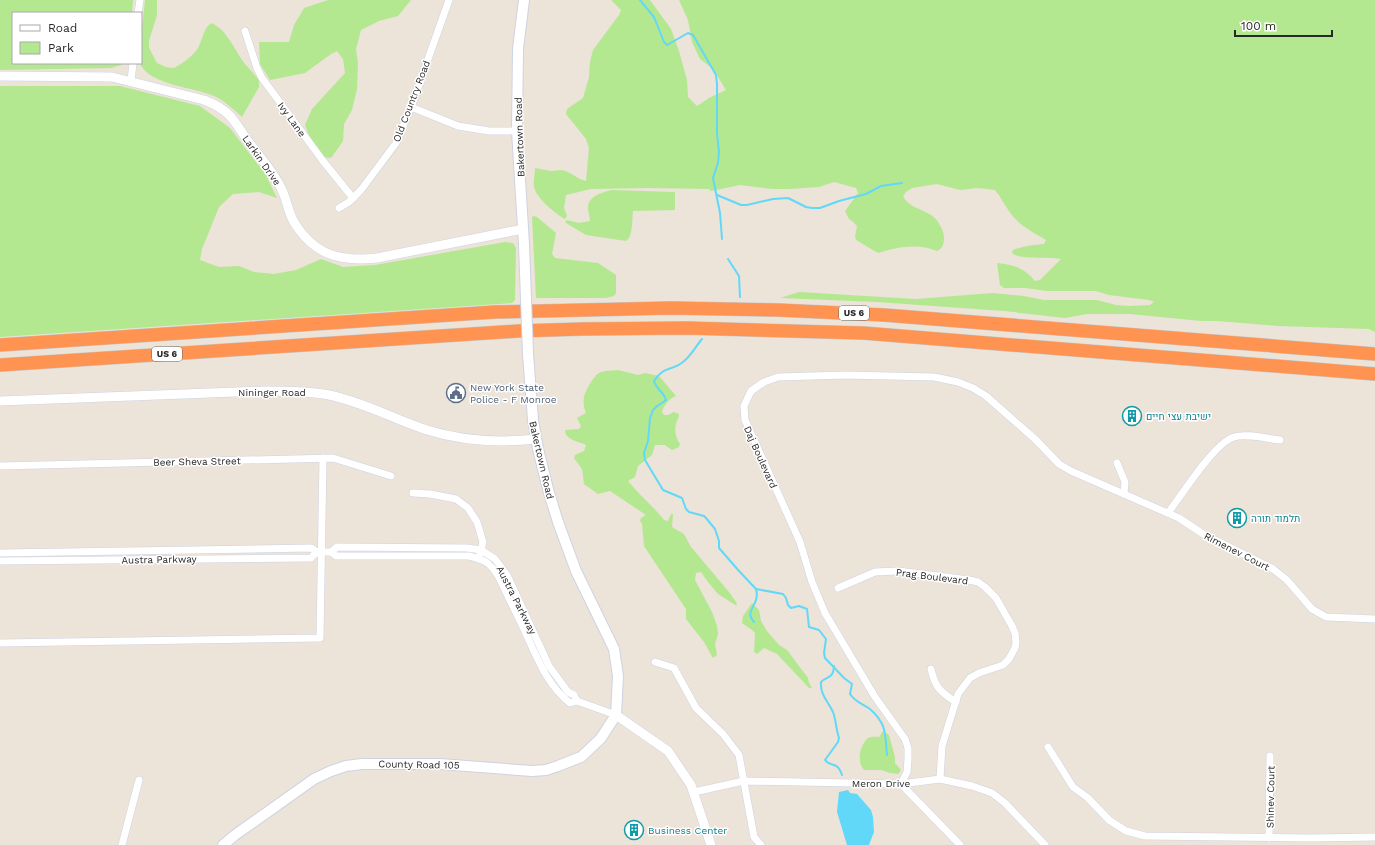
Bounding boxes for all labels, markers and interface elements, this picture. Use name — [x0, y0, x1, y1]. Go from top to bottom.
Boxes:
legend — [12, 12, 142, 64]
scale bar — [1235, 12, 1332, 38]
text: 100 m — [1241, 19, 1276, 33]
text: Road — [48, 21, 77, 35]
text: Park — [48, 41, 74, 55]
street label: Old Country Road — [391, 59, 432, 143]
street label: Bakertown Road — [513, 97, 526, 177]
street label: Ivy Lane — [275, 100, 308, 139]
street label: Larkin Drive — [240, 133, 283, 188]
road number: US 6 — [839, 306, 869, 320]
road number: US 6 — [152, 347, 182, 361]
public building icon: New York State Police - F Monroe — [445, 382, 467, 404]
place label: New York State Police - F Monroe — [470, 382, 557, 405]
street label: Nininger Road — [238, 387, 306, 398]
building icon: ישיבת עצי חיים — [1121, 405, 1143, 427]
place label: ישיבת עצי חיים — [1146, 411, 1211, 422]
street label: Bakertown Road — [527, 420, 556, 500]
street label: Daj Boulevard — [742, 424, 779, 490]
street label: Beer Sheva Street — [153, 455, 242, 468]
building icon: תלמוד תורה — [1226, 507, 1248, 529]
place label: תלמוד תורה — [1251, 513, 1300, 524]
street label: Rimenev Court — [1202, 530, 1272, 573]
street label: Austra Parkway — [121, 553, 198, 566]
street label: Austra Parkway — [495, 564, 539, 637]
street label: Prag Boulevard — [895, 567, 969, 586]
street label: County Road 105 — [378, 758, 460, 771]
street label: Shinev Court — [1264, 765, 1277, 828]
street label: Meron Drive — [852, 778, 911, 789]
building icon: Business Center — [623, 819, 645, 841]
place label: Business Center — [648, 825, 727, 836]

